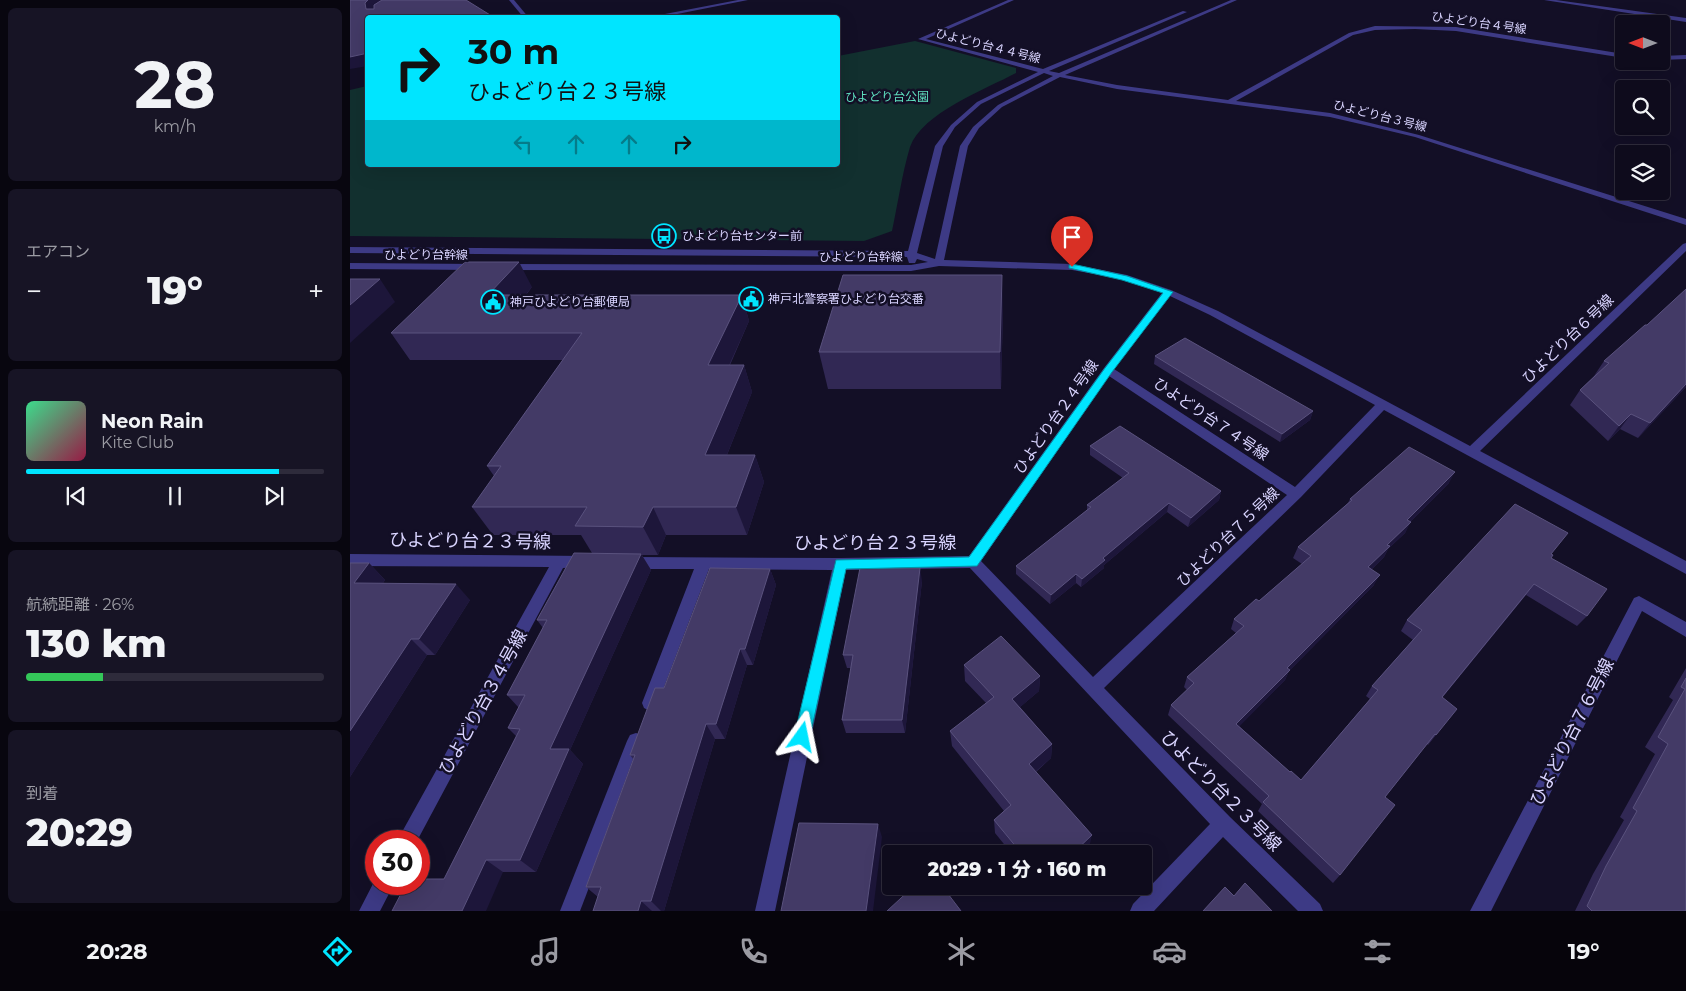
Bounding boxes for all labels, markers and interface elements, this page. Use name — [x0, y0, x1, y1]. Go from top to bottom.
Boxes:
street label: ひよどり台４号線 — [1430, 8, 1528, 37]
north arrow — [1615, 15, 1670, 70]
map controls — [1615, 15, 1670, 200]
street label: ひよどり台４４号線 — [934, 25, 1042, 66]
text: 30 m — [468, 30, 559, 73]
icon: right — [385, 35, 450, 100]
text: 28 — [134, 45, 216, 124]
text: ひよどり台２３号線 — [468, 78, 666, 105]
button: search — [1615, 80, 1670, 135]
park label: ひよどり台公園 — [845, 89, 929, 104]
street label: ひよどり台３号線 — [1332, 97, 1429, 134]
text: km/h — [154, 117, 196, 136]
icon: left — [509, 130, 537, 158]
icon: ahead — [562, 130, 590, 158]
icon: ahead — [615, 130, 643, 158]
icon: right — [668, 130, 696, 158]
button: layers — [1615, 145, 1670, 200]
pin — [1051, 216, 1093, 267]
bus stop icon: ひよどり台センター前 — [651, 223, 677, 249]
icon: arrive — [1058, 223, 1086, 251]
place label: ひよどり台センター前 — [682, 228, 802, 243]
text: エアコン — [26, 242, 90, 261]
street label: ひよどり台幹線 — [384, 247, 468, 262]
street label: ひよどり台幹線 — [819, 249, 903, 264]
text: 19° — [147, 267, 203, 314]
text: − — [26, 274, 42, 308]
text: + — [308, 274, 324, 308]
public building icon: 神戸北警察署ひよどり台交番 — [738, 286, 764, 312]
public building icon: 神戸ひよどり台郵便局 — [480, 289, 506, 315]
street label: ひよどり台６号線 — [1518, 290, 1617, 387]
place label: 神戸北警察署ひよどり台交番 — [768, 291, 924, 306]
place label: 神戸ひよどり台郵便局 — [510, 294, 630, 309]
street label: ひよどり台２４号線 — [1009, 356, 1102, 477]
street label: ひよどり台７４号線 — [1150, 373, 1273, 464]
text: Neon Rain — [101, 410, 204, 433]
text: Kite Club — [101, 433, 174, 452]
icon: previous — [62, 482, 90, 510]
icon: pause — [161, 482, 189, 510]
icon: next — [260, 482, 288, 510]
street label: ひよどり台７５号線 — [1172, 483, 1283, 590]
street label: ひよどり台２３号線 — [389, 529, 551, 553]
street label: ひよどり台２３号線 — [794, 532, 956, 554]
text: 航続距離 · 26% — [26, 595, 134, 614]
text: 130 km — [26, 620, 167, 667]
street label: ひよどり台３４号線 — [434, 626, 532, 778]
street label: ひよどり台７６号線 — [1525, 655, 1619, 809]
position arrow — [775, 710, 827, 762]
street label: ひよどり台２３号線 — [1156, 726, 1286, 856]
text: 到着 — [26, 784, 58, 803]
text: 20:29 — [26, 809, 133, 856]
speed limit sign: 30 — [365, 830, 430, 895]
text: 20:29 · 1 分 · 160 m — [928, 858, 1106, 881]
icon: directions — [320, 934, 355, 969]
icon: music — [528, 934, 563, 969]
icon: phone — [736, 934, 771, 969]
icon: climate — [944, 934, 979, 969]
icon: car — [1152, 934, 1187, 969]
icon: filters — [1360, 934, 1395, 969]
text: 20:28 — [86, 938, 148, 965]
text: 19° — [1568, 938, 1599, 965]

